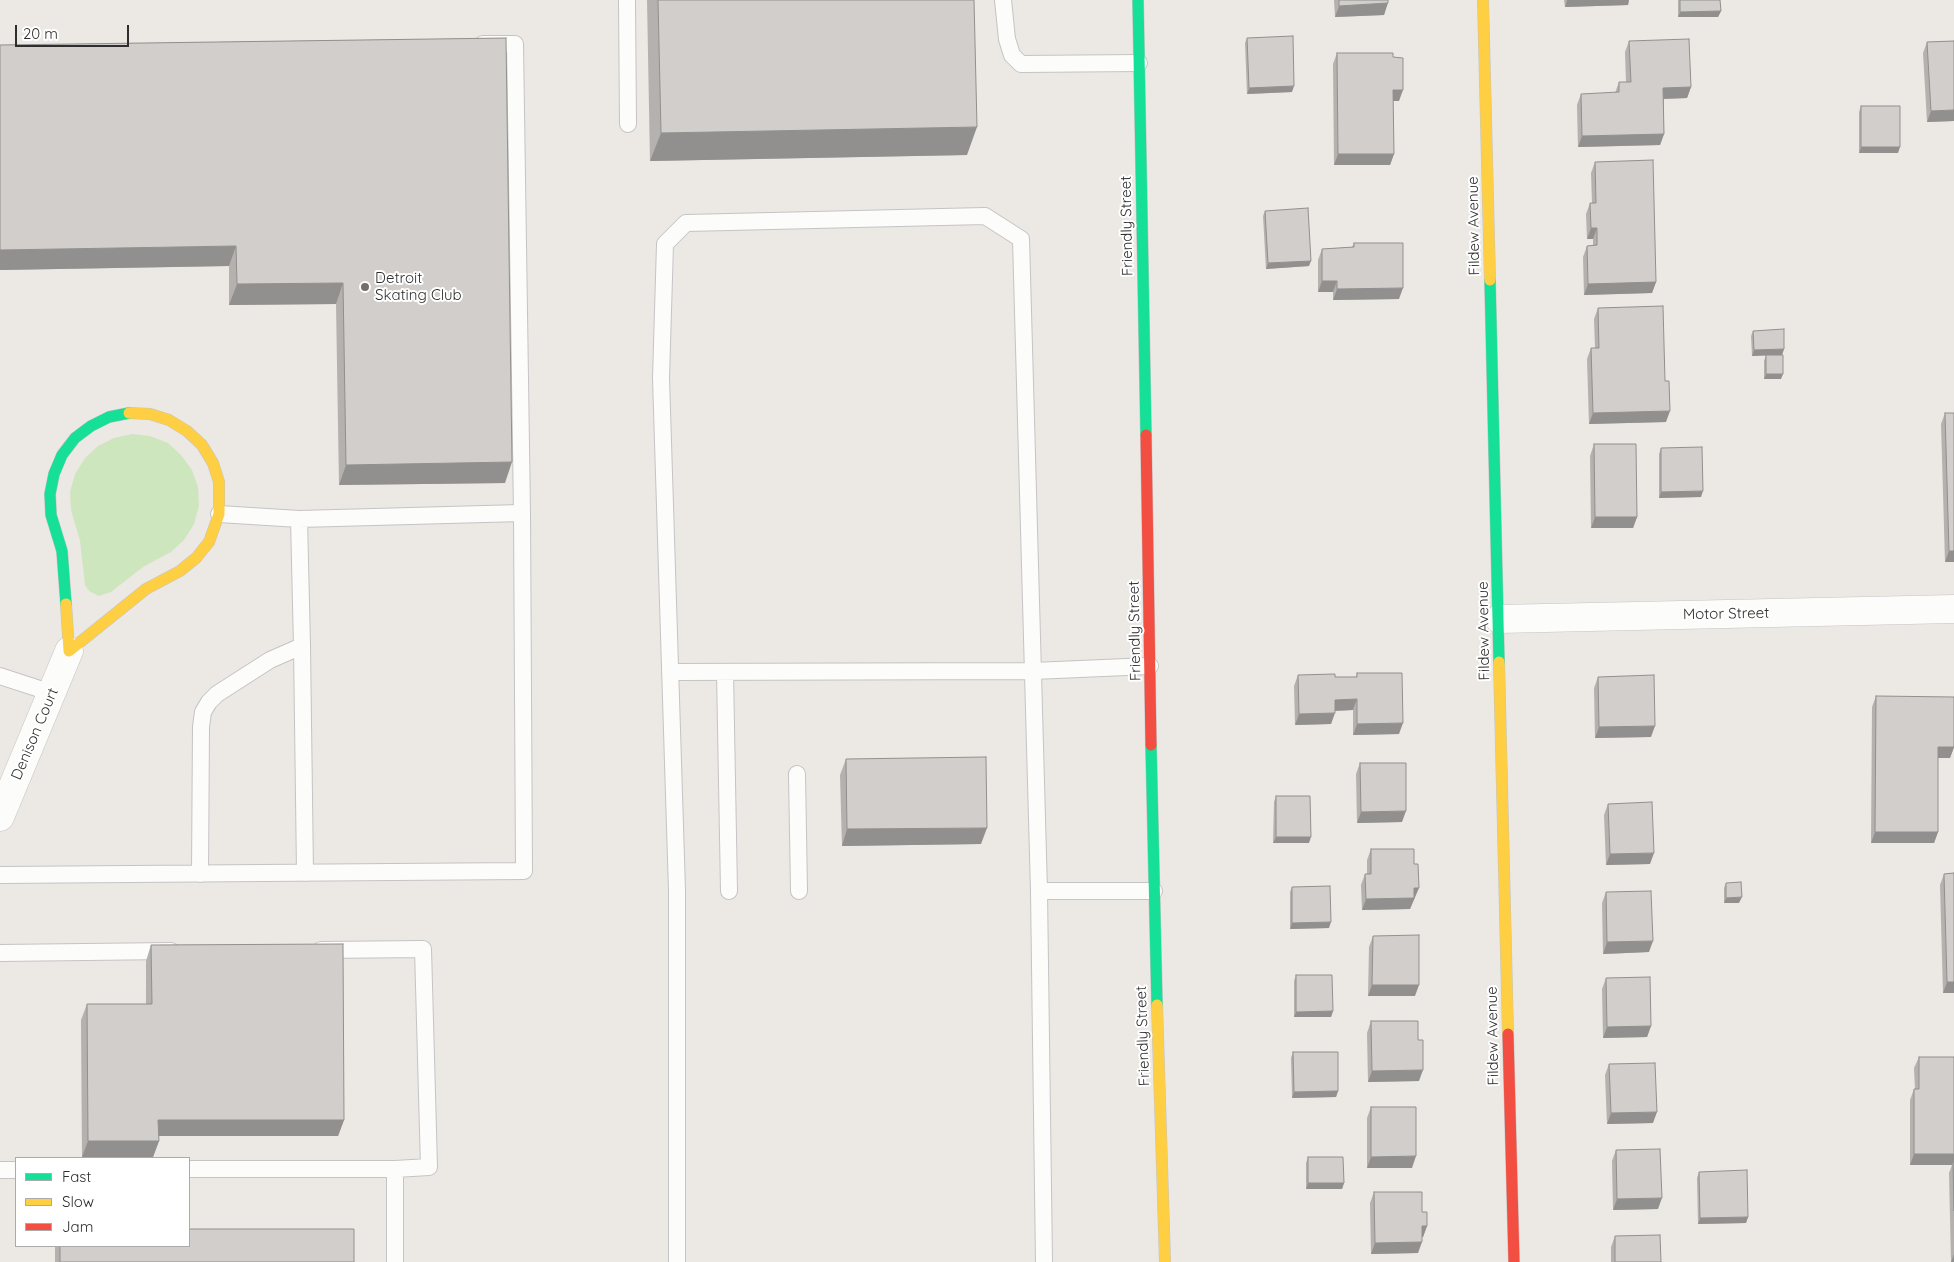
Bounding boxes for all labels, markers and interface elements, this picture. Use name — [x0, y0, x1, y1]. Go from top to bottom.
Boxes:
scale bar — [18, 15, 131, 47]
text: 20 m — [23, 24, 58, 43]
street label: Friendly Street — [1117, 176, 1137, 276]
street label: Fildew Avenue — [1464, 176, 1484, 276]
place label: Detroit Skating Club — [375, 269, 462, 304]
marker: Detroit Skating Club — [359, 281, 371, 293]
street label: Friendly Street — [1125, 581, 1145, 681]
street label: Fildew Avenue — [1474, 581, 1494, 681]
street label: Motor Street — [1683, 604, 1769, 624]
street label: Denison Court — [7, 685, 63, 783]
street label: Friendly Street — [1132, 986, 1154, 1086]
street label: Fildew Avenue — [1483, 986, 1503, 1086]
legend — [15, 1157, 190, 1247]
text: Fast — [62, 1167, 91, 1186]
text: Slow — [62, 1192, 94, 1211]
text: Jam — [62, 1217, 93, 1236]

